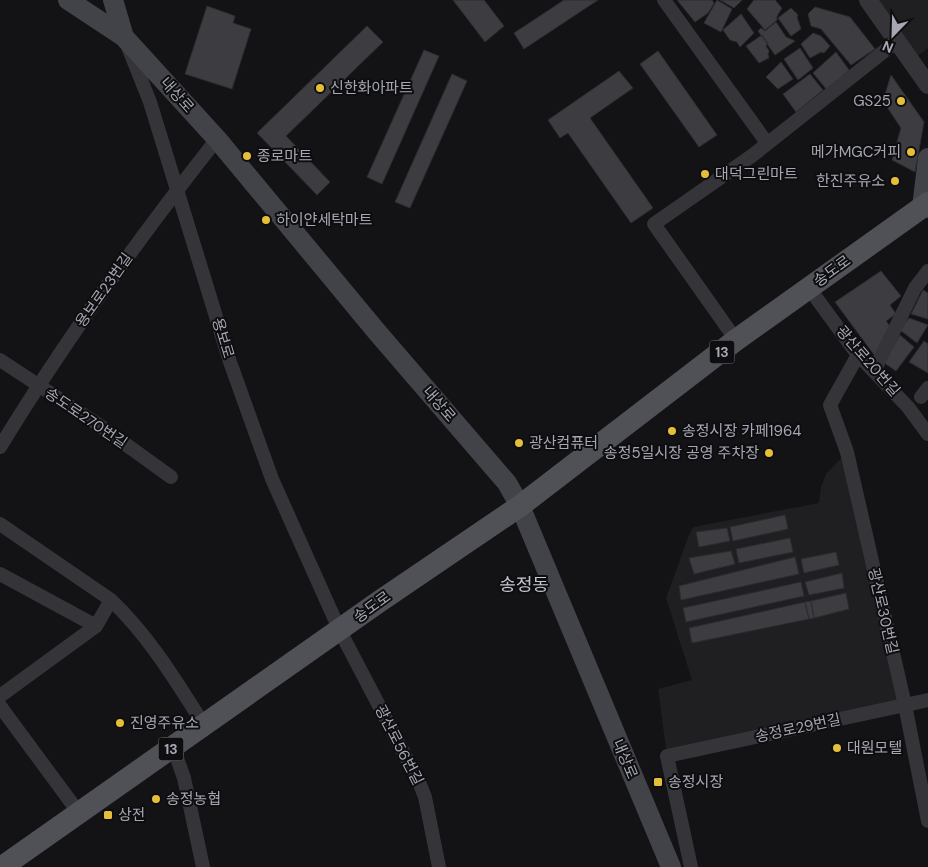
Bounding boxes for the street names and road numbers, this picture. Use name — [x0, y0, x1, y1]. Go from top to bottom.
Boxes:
street label: 내상로 — [156, 73, 198, 117]
street label: 용보로23번길 — [71, 249, 137, 331]
street label: 송도로 — [809, 251, 855, 291]
street label: 용보로 — [207, 315, 239, 361]
street label: 광산로20번길 — [832, 321, 904, 401]
road number: 13 — [710, 341, 734, 364]
street label: 내상로 — [418, 382, 460, 426]
street label: 송도로270번길 — [41, 383, 131, 453]
street label: 광산로30번길 — [863, 566, 903, 656]
street label: 송도로 — [349, 587, 395, 627]
street label: 광산로56번길 — [370, 701, 428, 789]
street label: 송정로29번길 — [753, 709, 843, 747]
street label: 내상로 — [608, 736, 642, 782]
road number: 13 — [158, 738, 184, 761]

